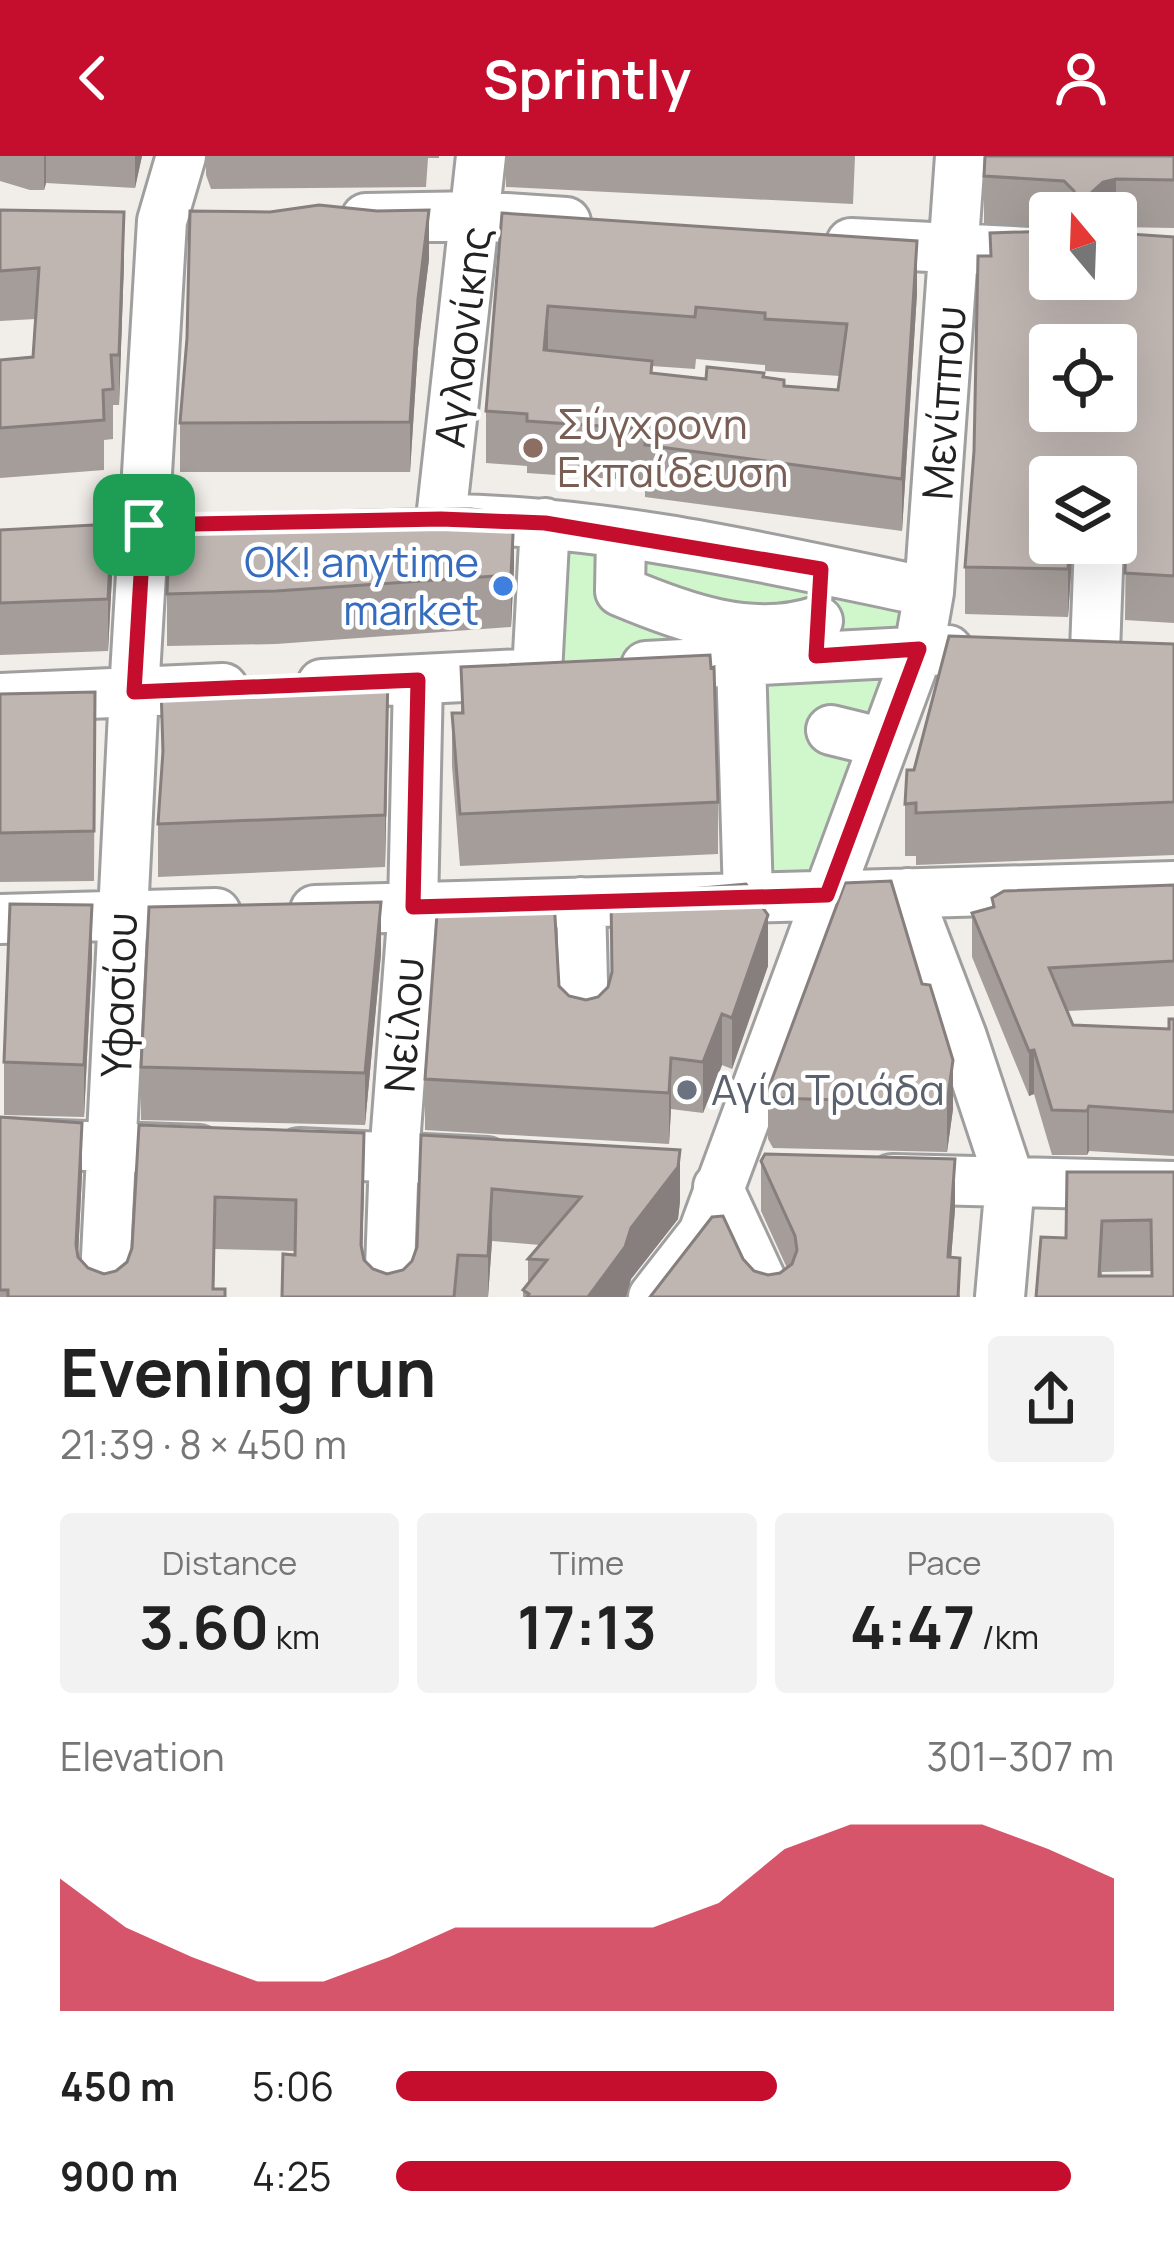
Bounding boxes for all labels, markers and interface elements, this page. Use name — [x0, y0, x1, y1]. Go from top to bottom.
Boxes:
text: Sprintly — [483, 41, 691, 115]
icon: back — [60, 45, 126, 111]
icon: person — [1048, 45, 1114, 111]
north arrow — [1029, 192, 1137, 300]
map controls — [1029, 192, 1137, 564]
street label: Αγλαονίκης — [420, 223, 504, 451]
street label: Μενίππου — [907, 304, 979, 502]
button: locate — [1029, 324, 1137, 432]
place label: Σύγχρονη Εκπαίδευση — [557, 394, 788, 500]
marker: Σύγχρονη Εκπαίδευση — [520, 435, 546, 461]
button: layers — [1029, 456, 1137, 564]
pin — [93, 474, 195, 576]
icon: arrive — [111, 492, 177, 558]
place label: OK! anytime market — [244, 532, 479, 638]
marker: OK! anytime market — [490, 573, 516, 599]
street label: Υφασίου — [86, 912, 150, 1078]
street label: Νείλου — [369, 956, 437, 1094]
place label: Αγία Τριάδα — [711, 1060, 945, 1118]
marker: Αγία Τριάδα — [674, 1077, 700, 1103]
text: Evening run — [60, 1327, 436, 1417]
button: share — [988, 1336, 1114, 1462]
text: 21:39 · 8 × 450 m — [60, 1417, 347, 1471]
text: Distance — [162, 1540, 297, 1585]
text: Time — [550, 1540, 624, 1585]
text: Pace — [907, 1540, 982, 1585]
text: 3.60 — [139, 1585, 269, 1667]
text: 17:13 — [517, 1585, 657, 1667]
text: 4:47 — [850, 1585, 975, 1667]
text: km — [269, 1614, 320, 1659]
text: /km — [975, 1614, 1039, 1659]
text: Elevation — [60, 1729, 225, 1783]
text: 301–307 m — [927, 1729, 1114, 1783]
text: 450 m — [60, 2059, 175, 2113]
text: 5:06 — [252, 2059, 334, 2113]
text: 900 m — [60, 2149, 178, 2203]
text: 4:25 — [252, 2149, 331, 2203]

